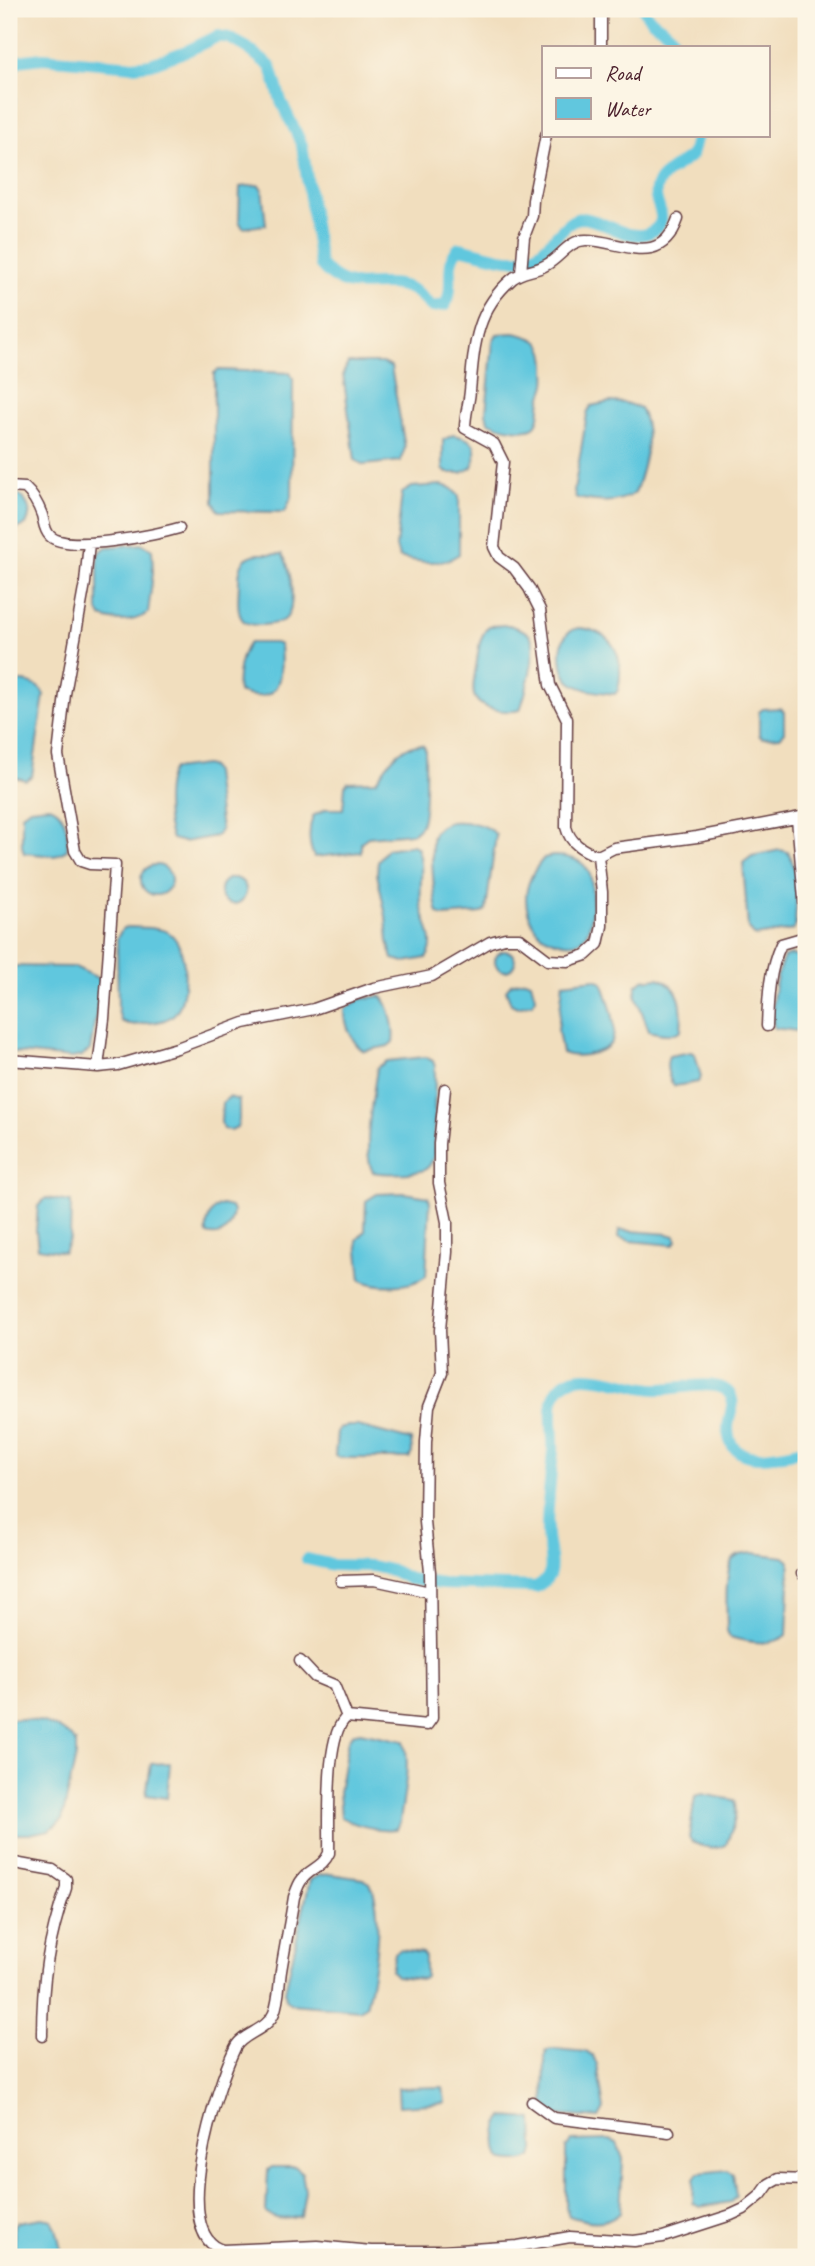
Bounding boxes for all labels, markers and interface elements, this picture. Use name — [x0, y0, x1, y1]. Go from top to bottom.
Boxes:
legend — [542, 46, 770, 136]
text: Road — [605, 60, 644, 86]
text: Water — [605, 96, 652, 122]

